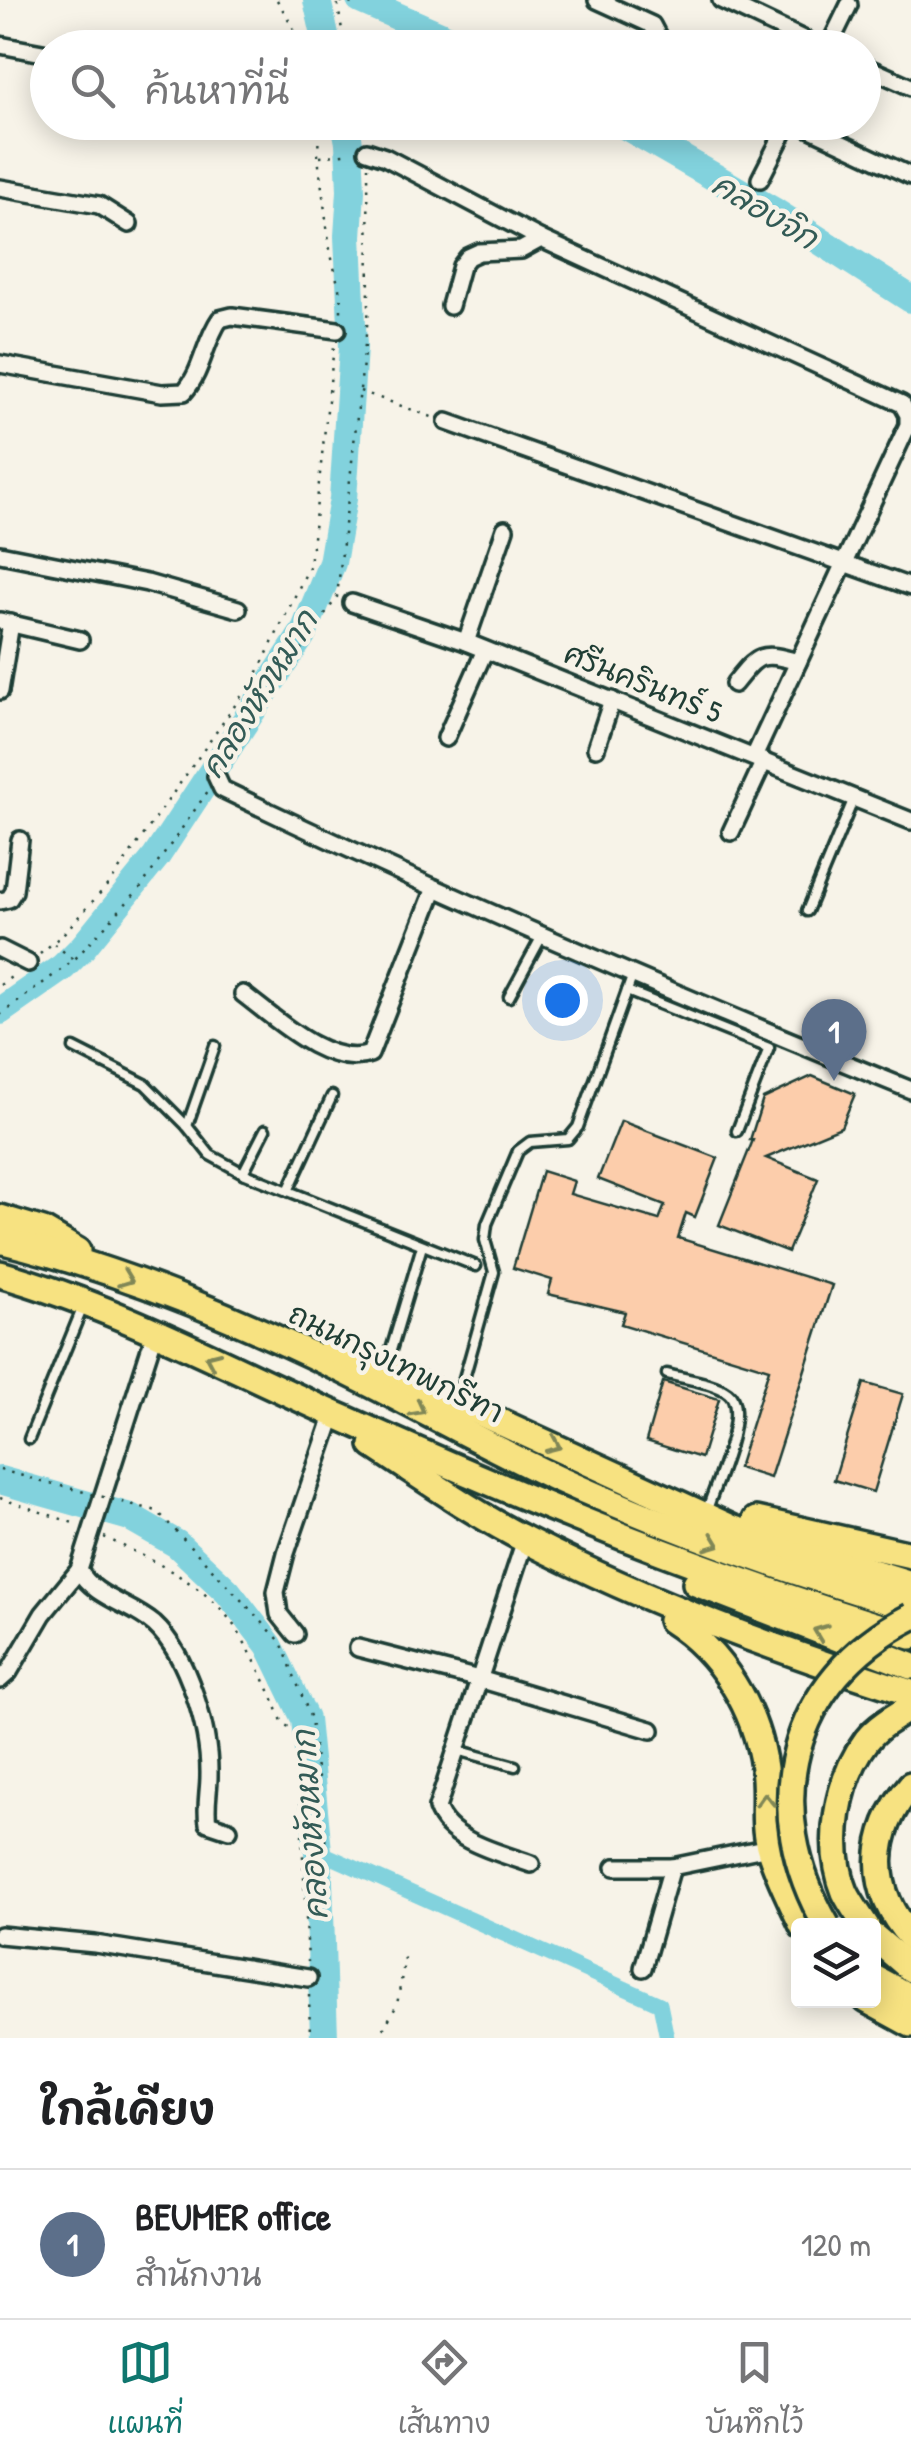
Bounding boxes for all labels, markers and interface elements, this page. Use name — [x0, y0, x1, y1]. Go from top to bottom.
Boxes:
search box — [30, 30, 881, 140]
icon: search — [65, 58, 120, 113]
text: ค้นหาที่นี่ — [145, 64, 289, 116]
water label: คลองจิก — [705, 162, 827, 260]
water label: คลองหัวหมาก — [190, 601, 328, 786]
street label: ศรีนครินทร์ 5 — [559, 632, 728, 732]
your location — [537, 975, 588, 1026]
pin: 1 — [802, 998, 866, 1081]
one-way arrow — [117, 1267, 134, 1288]
street label: ถนนกรุงเทพกรีฑา — [281, 1293, 511, 1434]
one-way arrow — [204, 1351, 222, 1371]
one-way arrow — [407, 1397, 425, 1416]
one-way arrow — [544, 1433, 562, 1453]
one-way arrow — [704, 1532, 721, 1552]
one-way arrow — [812, 1623, 829, 1644]
water label: คลองหัวหมาก — [281, 1727, 338, 1921]
one-way arrow — [755, 1792, 776, 1808]
map controls — [791, 1918, 881, 2008]
button: layers — [791, 1918, 881, 2008]
text: ใกล้เคียง — [40, 2080, 215, 2137]
text: BEUMER office — [135, 2190, 331, 2242]
text: 1 — [67, 2223, 78, 2266]
text: 120 m — [801, 2223, 871, 2266]
text: สำนักงาน — [135, 2253, 261, 2296]
tab: แผนที่ — [107, 2335, 183, 2444]
tab: เส้นทาง — [398, 2335, 490, 2444]
tab: บันทึกไว้ — [705, 2335, 804, 2444]

